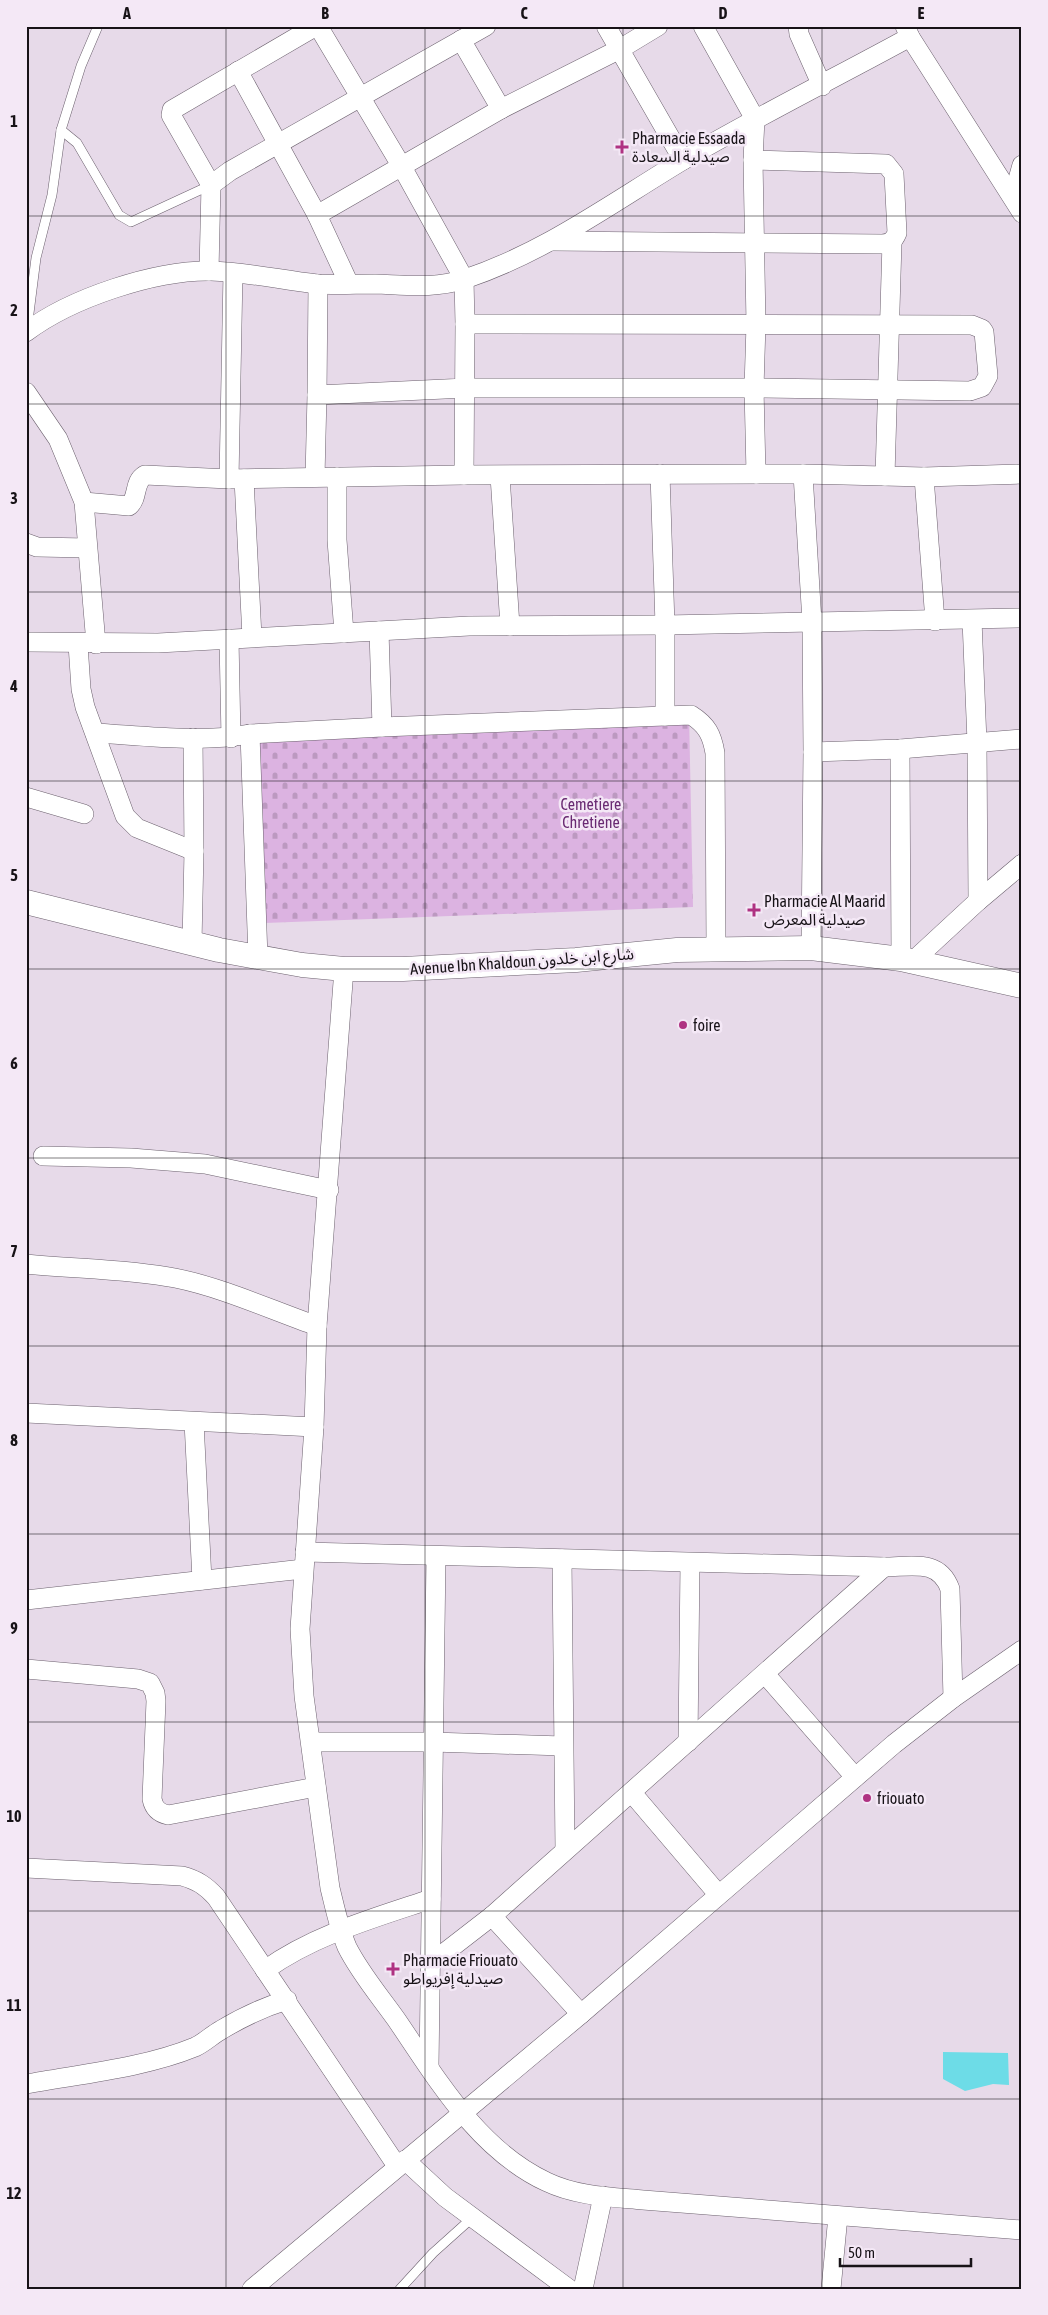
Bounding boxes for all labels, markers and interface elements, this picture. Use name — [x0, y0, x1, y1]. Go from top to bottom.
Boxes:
text: A — [122, 4, 131, 22]
text: B — [321, 4, 329, 22]
text: C — [520, 4, 528, 22]
text: D — [719, 4, 728, 22]
text: E — [918, 4, 925, 22]
text: 1 — [10, 112, 18, 130]
place label: Pharmacie Essaada صيدلية السعادة — [632, 129, 746, 165]
marker: Pharmacie Essaada صيدلية السعادة — [616, 141, 628, 153]
text: 2 — [10, 301, 18, 319]
text: 3 — [10, 489, 18, 507]
text: 4 — [9, 677, 18, 695]
park label: Cemetiere Chretiene — [561, 795, 621, 831]
text: 5 — [10, 866, 18, 884]
place label: Pharmacie Al Maarid صيدلية المعرض — [764, 892, 886, 929]
marker: Pharmacie Al Maarid صيدلية المعرض — [748, 904, 760, 916]
street label: Avenue Ibn Khaldoun شارع ابن خلدون — [410, 944, 635, 982]
place label: foire — [693, 1016, 721, 1034]
marker: foire — [677, 1019, 689, 1031]
text: 6 — [10, 1054, 18, 1072]
text: 7 — [10, 1242, 18, 1260]
text: 8 — [10, 1431, 18, 1449]
text: 9 — [10, 1619, 18, 1637]
place label: friouato — [877, 1789, 924, 1807]
marker: friouato — [861, 1792, 873, 1804]
text: 10 — [6, 1807, 22, 1825]
place label: Pharmacie Friouato صيدلية إفريواطو — [403, 1951, 518, 1989]
marker: Pharmacie Friouato صيدلية إفريواطو — [387, 1963, 399, 1975]
text: 11 — [6, 1996, 22, 2014]
text: 12 — [6, 2184, 22, 2202]
scale bar — [840, 2235, 972, 2267]
text: 50 m — [848, 2244, 875, 2261]

